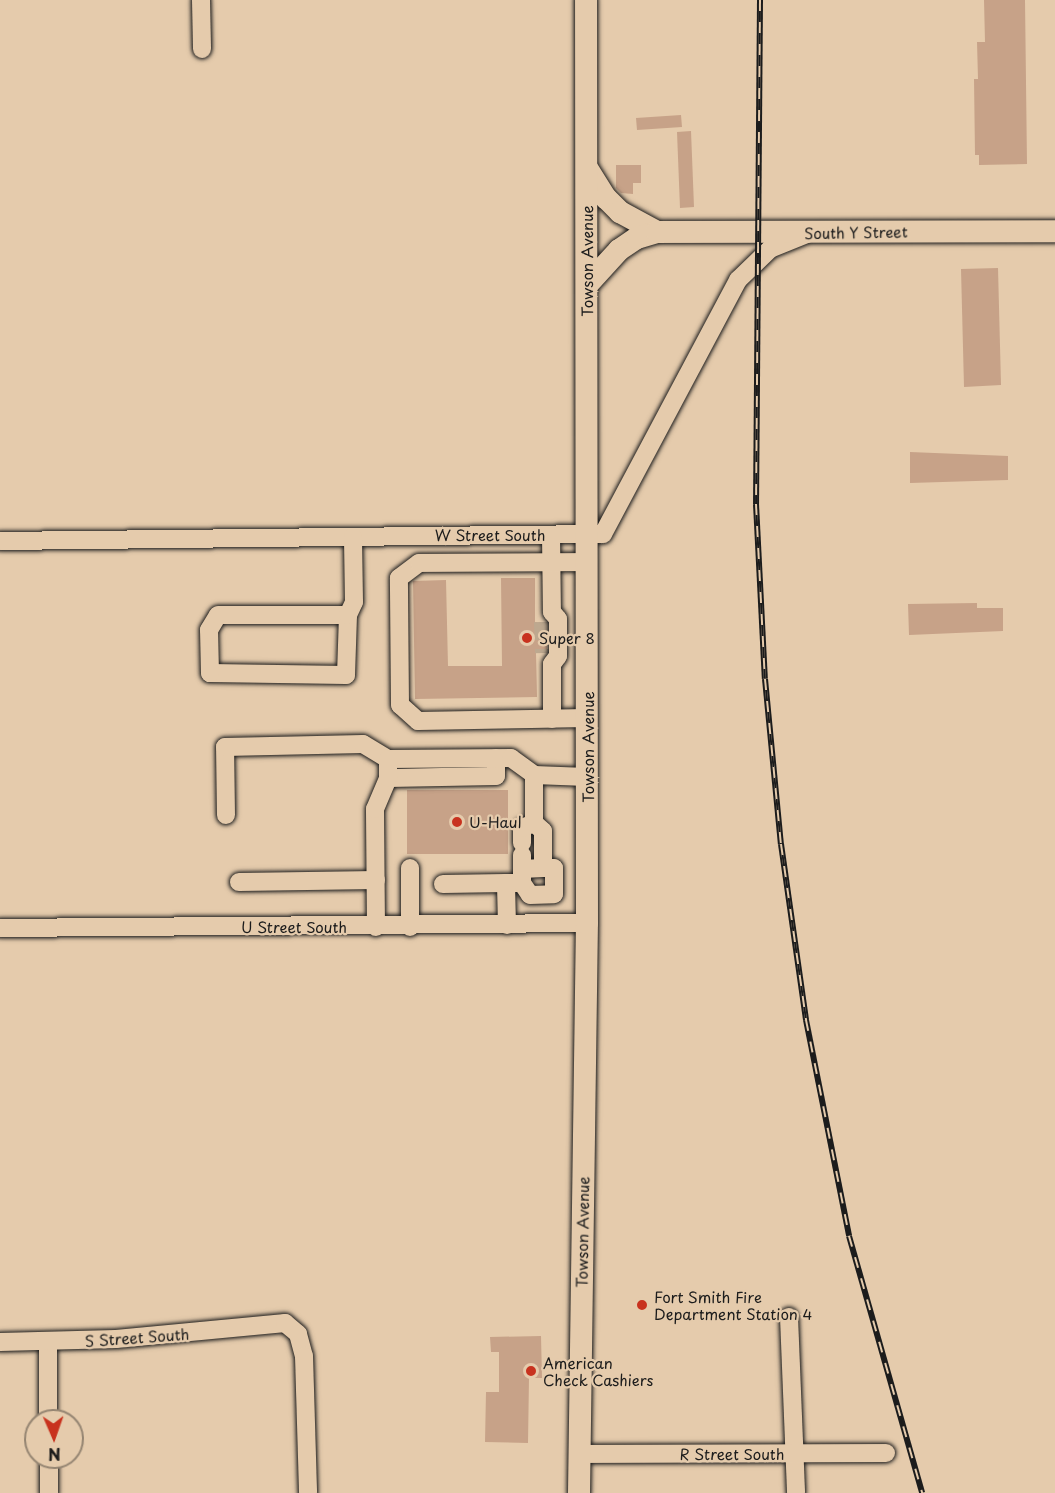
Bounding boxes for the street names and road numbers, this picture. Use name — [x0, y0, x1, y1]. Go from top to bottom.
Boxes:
street label: Towson Avenue — [578, 206, 596, 316]
street label: South Y Street — [803, 222, 909, 242]
street label: W Street South — [434, 526, 546, 544]
street label: Towson Avenue — [579, 692, 597, 802]
street label: U Street South — [240, 918, 348, 936]
street label: Towson Avenue — [572, 1177, 592, 1287]
street label: S Street South — [84, 1324, 190, 1350]
street label: R Street South — [679, 1445, 785, 1463]

